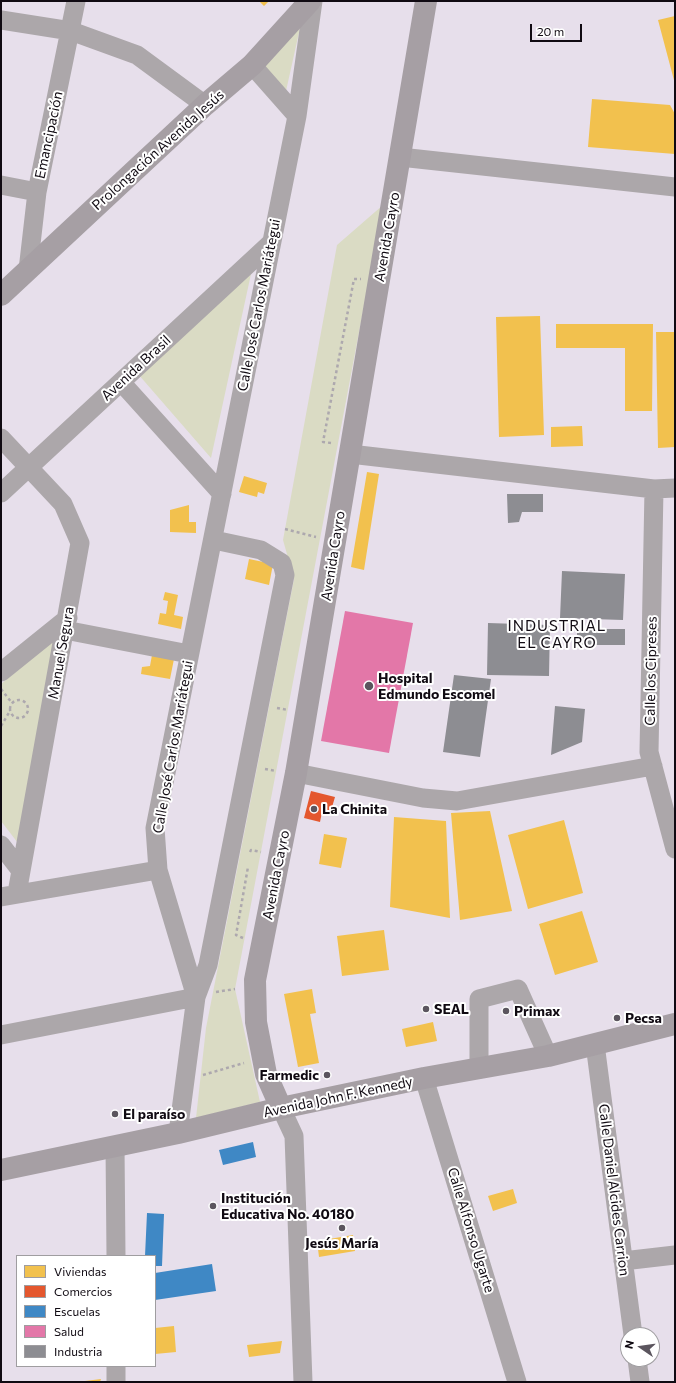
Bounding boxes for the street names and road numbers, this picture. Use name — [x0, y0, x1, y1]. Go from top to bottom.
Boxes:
street label: Prolongación Avenida Jesús — [88, 86, 228, 214]
street label: Emancipación — [32, 90, 66, 180]
street label: Avenida Cayro — [371, 191, 403, 283]
street label: Calle José Carlos Mariátegui — [234, 217, 284, 393]
street label: Avenida Brasil — [98, 332, 174, 404]
street label: Avenida Cayro — [318, 510, 348, 602]
street label: Manuel Segura — [45, 605, 77, 701]
street label: Calle los Cipreses — [642, 616, 660, 726]
street label: Calle José Carlos Mariátegui — [150, 659, 196, 835]
street label: Avenida Cayro — [259, 829, 293, 921]
street label: Avenida John F. Kennedy — [262, 1073, 414, 1121]
street label: Calle Daniel Alcides Carrion — [595, 1103, 633, 1277]
street label: Calle Alfonso Ugarte — [444, 1165, 498, 1295]

